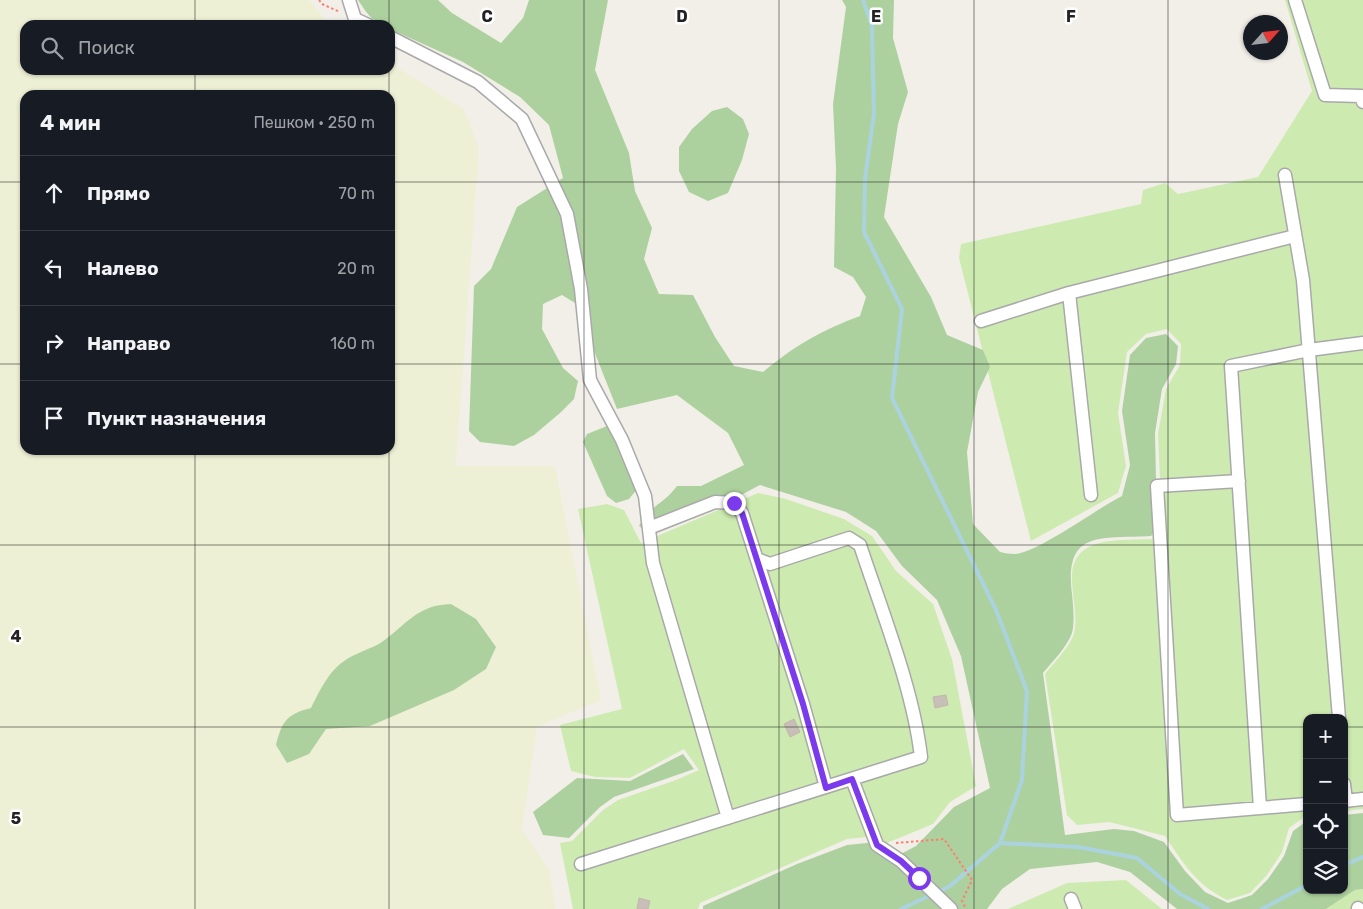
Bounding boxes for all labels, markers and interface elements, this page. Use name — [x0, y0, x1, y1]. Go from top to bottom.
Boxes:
text: C — [481, 7, 493, 26]
text: D — [676, 7, 688, 26]
text: E — [871, 7, 881, 26]
text: F — [1066, 7, 1076, 26]
north arrow — [1243, 15, 1288, 60]
search box — [20, 20, 395, 75]
icon: search — [38, 34, 66, 62]
text: Поиск — [78, 36, 135, 59]
text: 4 мин — [40, 110, 101, 135]
text: Пешком · 250 m — [253, 113, 375, 132]
icon: ahead — [40, 179, 68, 207]
text: Прямо — [87, 182, 150, 205]
text: 70 m — [338, 184, 375, 203]
icon: left — [40, 254, 68, 282]
text: Налево — [87, 257, 159, 280]
text: 20 m — [337, 259, 375, 278]
icon: right — [40, 329, 68, 357]
text: Направо — [87, 332, 171, 355]
text: 160 m — [330, 334, 375, 353]
icon: arrive — [40, 404, 68, 432]
text: Пункт назначения — [87, 407, 266, 430]
route end — [723, 492, 746, 515]
text: 4 — [11, 627, 22, 646]
map controls — [1303, 714, 1348, 894]
button: + — [1303, 714, 1348, 759]
button: − — [1303, 759, 1348, 804]
button: locate — [1303, 804, 1348, 849]
text: 5 — [11, 809, 21, 828]
button: layers — [1303, 849, 1348, 894]
route start — [908, 867, 931, 890]

